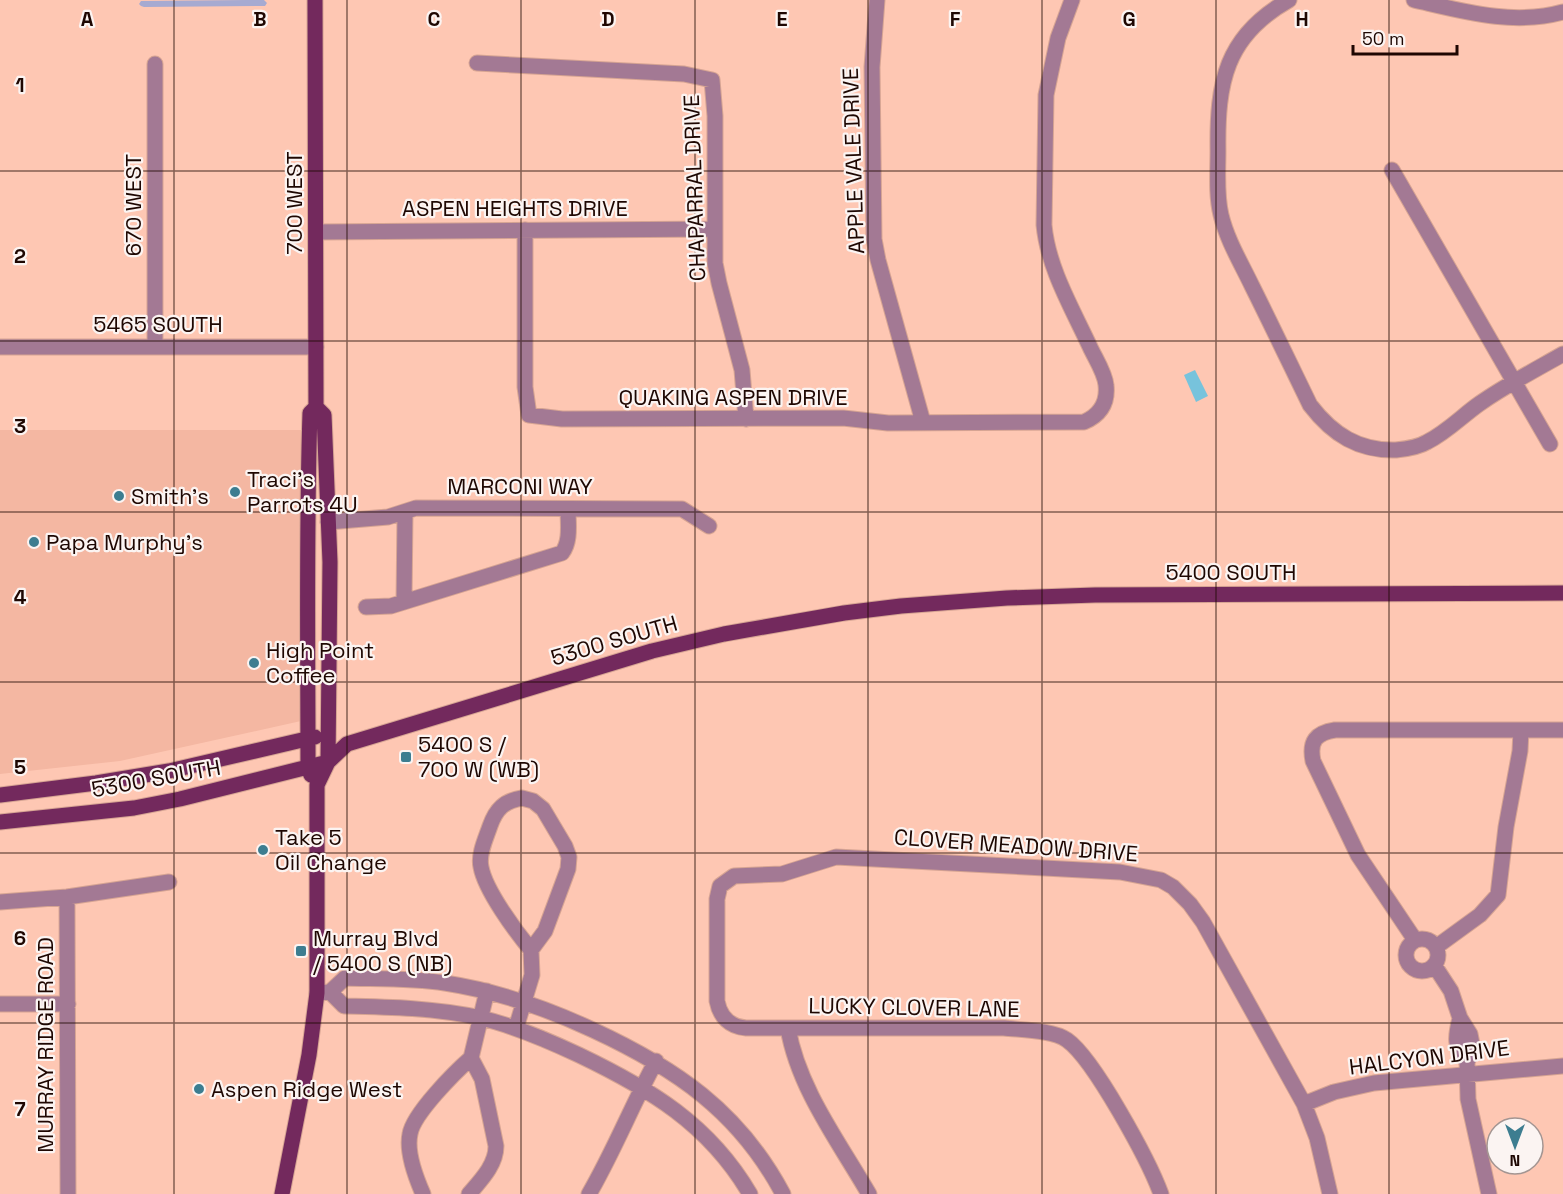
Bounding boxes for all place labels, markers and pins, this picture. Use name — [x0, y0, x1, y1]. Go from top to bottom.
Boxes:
place label: Traci's Parrots 4U — [247, 465, 358, 518]
place label: Smith's — [131, 482, 209, 510]
marker: Traci's Parrots 4U — [228, 485, 242, 499]
marker: Smith's — [112, 489, 126, 503]
place label: Papa Murphy's — [46, 528, 203, 556]
marker: Papa Murphy's — [27, 535, 41, 549]
place label: High Point Coffee — [266, 636, 374, 689]
marker: High Point Coffee — [247, 656, 261, 670]
place label: 5400 S / 700 W (WB) — [418, 730, 539, 783]
marker: 5400 S / 700 W (WB) — [399, 750, 413, 764]
place label: Take 5 Oil Change — [275, 823, 387, 876]
marker: Take 5 Oil Change — [256, 843, 270, 857]
place label: Murray Blvd / 5400 S (NB) — [313, 924, 452, 977]
marker: Murray Blvd / 5400 S (NB) — [294, 944, 308, 958]
place label: Aspen Ridge West — [211, 1075, 402, 1103]
marker: Aspen Ridge West — [192, 1082, 206, 1096]

